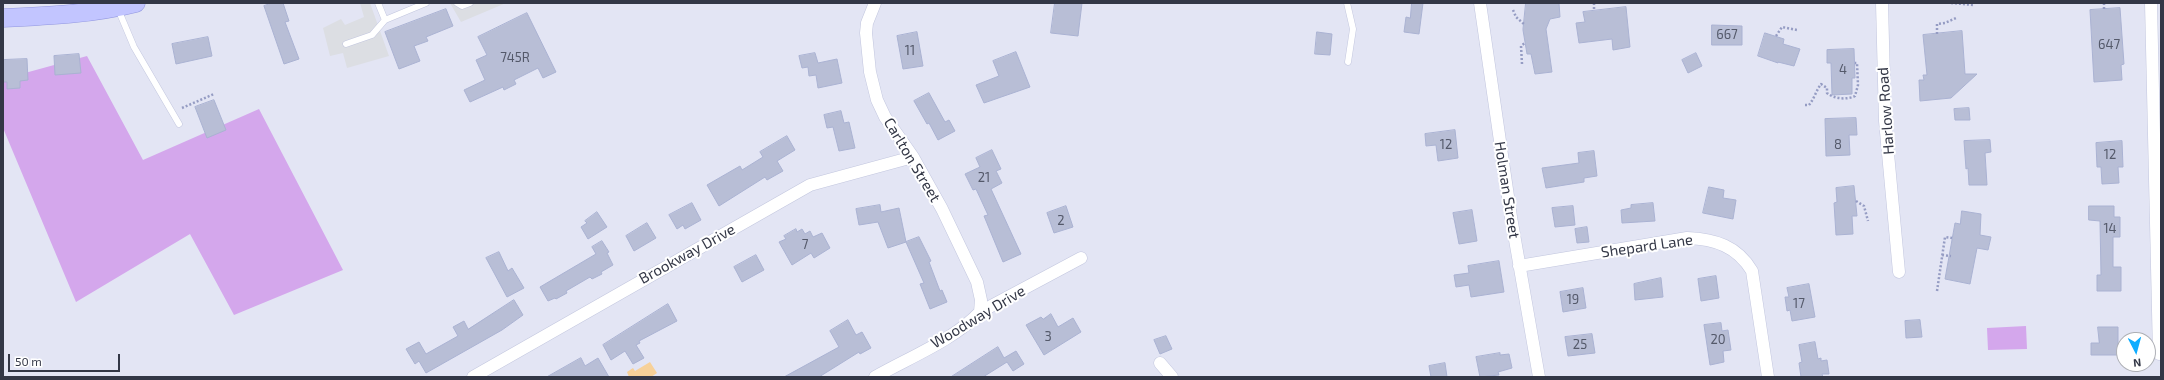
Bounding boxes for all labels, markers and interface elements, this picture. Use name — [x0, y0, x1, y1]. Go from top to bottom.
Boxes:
house number: 667 — [1716, 27, 1738, 43]
house number: 647 — [2098, 37, 2120, 53]
house number: 11 — [905, 43, 915, 59]
house number: 745R — [500, 50, 530, 66]
house number: 4 — [1839, 62, 1847, 78]
street label: Harlow Road — [1874, 67, 1898, 155]
street label: Carlton Street — [880, 115, 944, 205]
house number: 12 — [1440, 137, 1452, 153]
house number: 8 — [1834, 137, 1842, 153]
street label: Holman Street — [1490, 140, 1524, 240]
house number: 12 — [2104, 147, 2116, 163]
house number: 21 — [978, 170, 990, 186]
house number: 2 — [1057, 213, 1065, 229]
street label: Brookway Drive — [636, 220, 738, 288]
house number: 14 — [2103, 221, 2117, 237]
street label: Shepard Lane — [1600, 231, 1694, 261]
house number: 7 — [802, 237, 808, 253]
street label: Woodway Drive — [927, 282, 1029, 352]
house number: 19 — [1567, 292, 1579, 308]
house number: 17 — [1793, 296, 1805, 312]
house number: 3 — [1044, 329, 1052, 345]
house number: 20 — [1710, 332, 1726, 348]
north arrow — [2116, 332, 2156, 372]
house number: 25 — [1573, 337, 1587, 353]
scale bar — [10, 346, 122, 372]
text: 50 m — [15, 354, 42, 368]
text: N — [2133, 357, 2142, 370]

